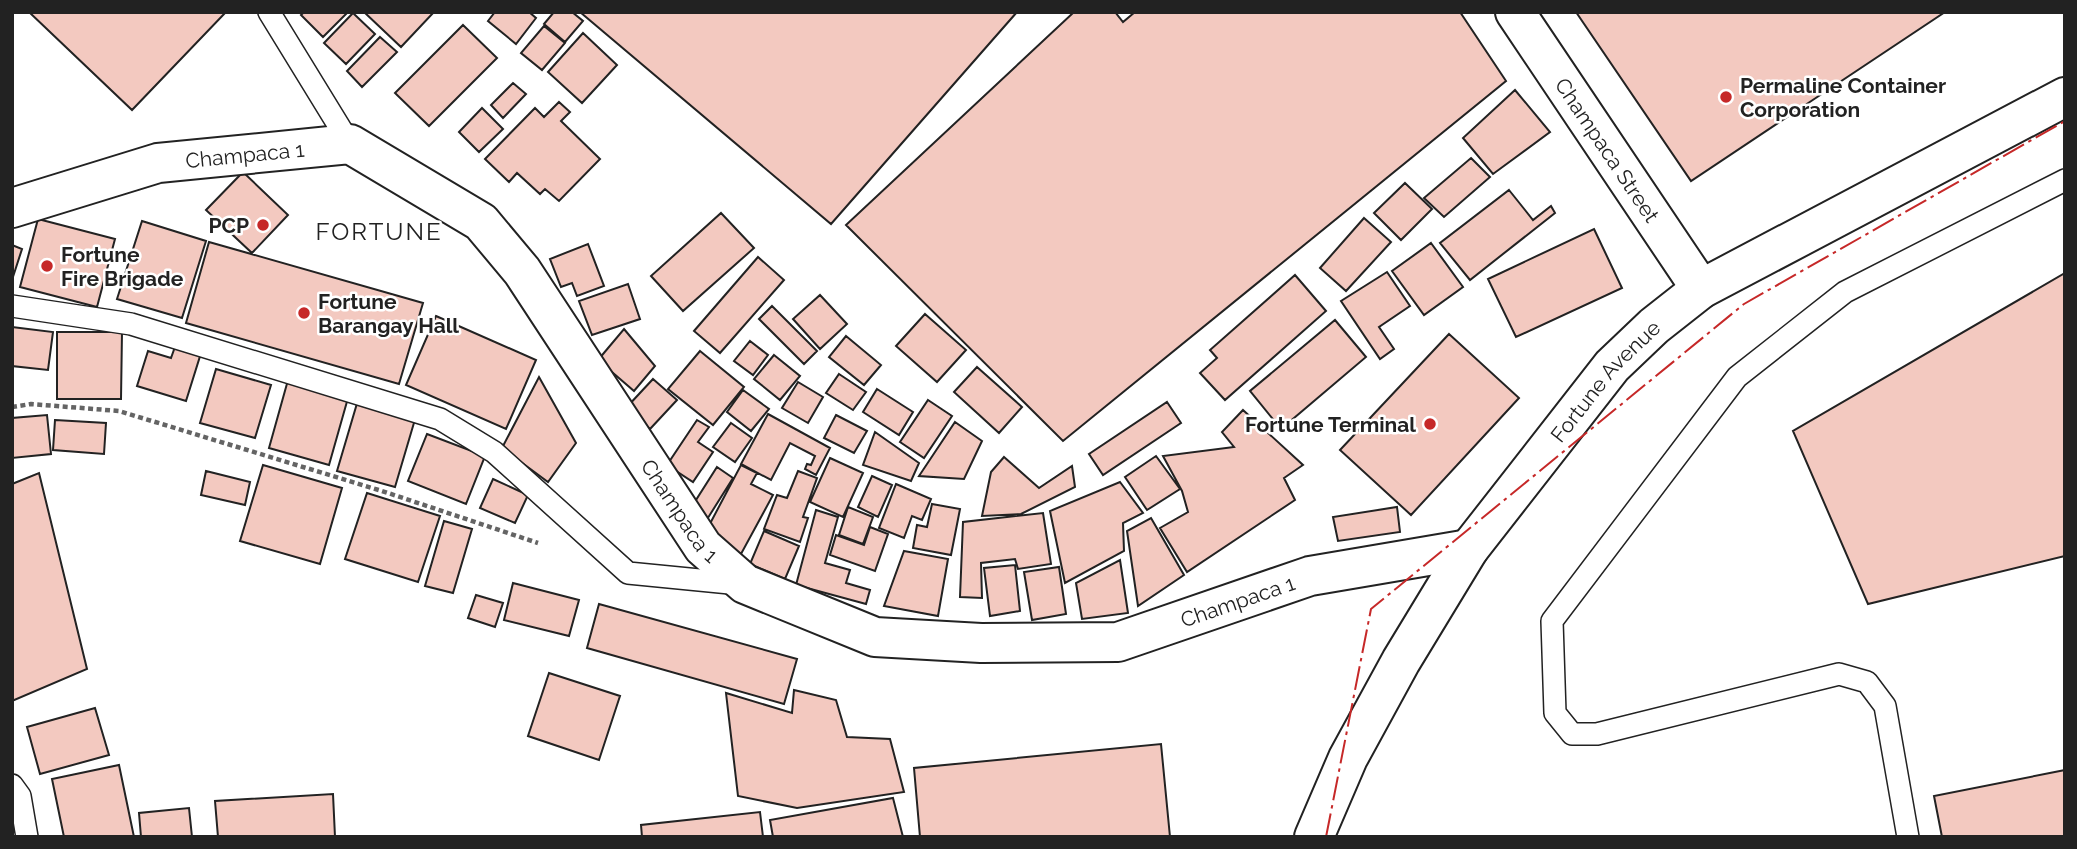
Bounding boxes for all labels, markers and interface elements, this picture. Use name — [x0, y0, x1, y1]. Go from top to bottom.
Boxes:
street label: Champaca Street — [1550, 73, 1665, 227]
place label: Permaline Container Corporation — [1740, 73, 1946, 122]
marker: Permaline Container Corporation — [1718, 89, 1734, 105]
street label: Champaca 1 — [184, 136, 305, 173]
place label: PCP — [208, 213, 249, 238]
marker: PCP — [255, 217, 271, 233]
district label: FORTUNE — [315, 217, 443, 246]
place label: Fortune Fire Brigade — [61, 242, 184, 291]
marker: Fortune Fire Brigade — [39, 258, 55, 274]
place label: Fortune Barangay Hall — [318, 289, 459, 338]
marker: Fortune Barangay Hall — [296, 305, 312, 321]
street label: Fortune Avenue — [1545, 315, 1665, 447]
place label: Fortune Terminal — [1245, 412, 1416, 437]
marker: Fortune Terminal — [1422, 416, 1438, 432]
street label: Champaca 1 — [636, 454, 724, 567]
street label: Champaca 1 — [1177, 570, 1298, 632]

